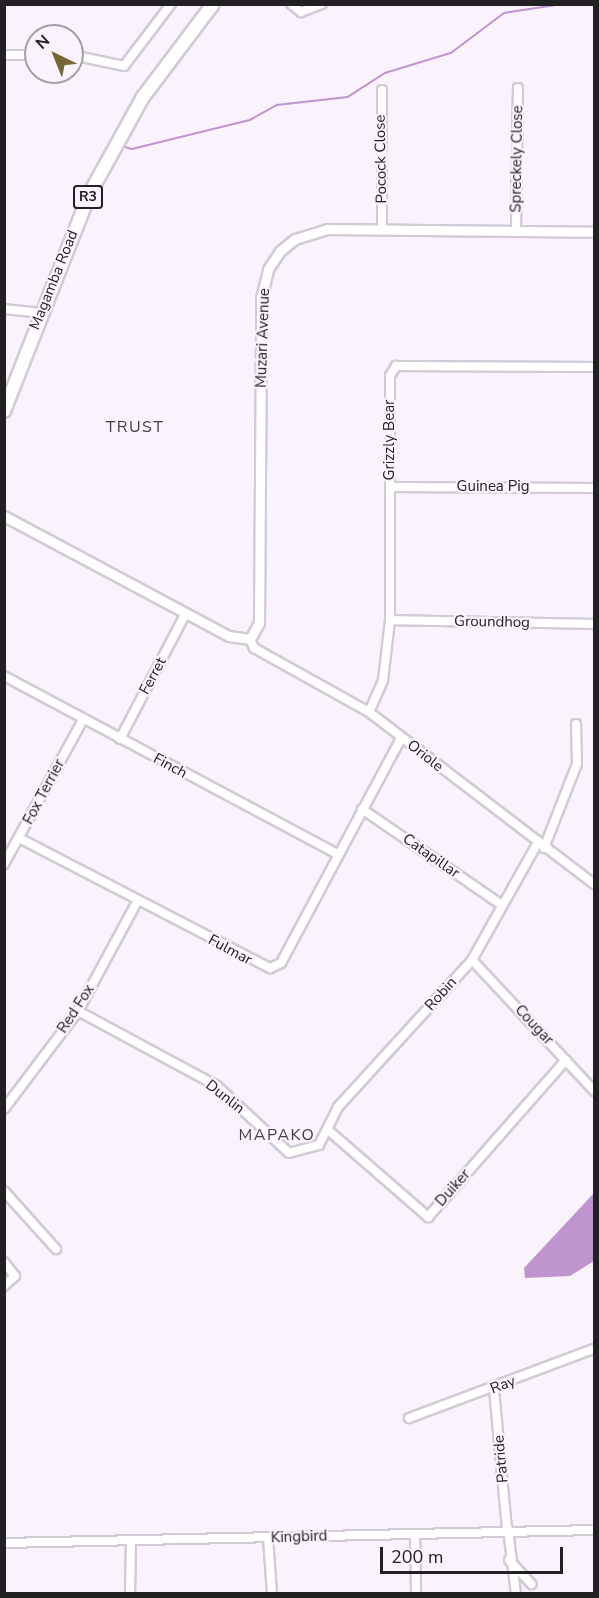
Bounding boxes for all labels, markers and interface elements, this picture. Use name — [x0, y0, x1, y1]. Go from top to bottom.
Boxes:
north arrow — [24, 24, 84, 84]
text: N — [31, 30, 55, 54]
street label: Spreckely Close — [507, 105, 527, 213]
street label: Pocock Close — [371, 114, 391, 204]
road number: R3 — [72, 186, 104, 208]
street label: Magamba Road — [26, 228, 82, 332]
street label: Muzari Avenue — [252, 288, 274, 388]
street label: Grizzly Bear — [381, 400, 399, 480]
district label: TRUST — [106, 417, 164, 437]
street label: Guinea Pig — [457, 478, 529, 496]
street label: Groundhog — [454, 612, 530, 632]
street label: Ferret — [136, 654, 170, 698]
street label: Oriole — [403, 736, 447, 776]
street label: Finch — [150, 750, 190, 782]
street label: Fox Terrier — [19, 756, 69, 828]
street label: Catapillar — [399, 830, 463, 882]
street label: Fulmar — [205, 931, 255, 969]
street label: Robin — [421, 974, 461, 1014]
street label: Red Fox — [54, 981, 98, 1037]
street label: Cougar — [511, 1001, 557, 1049]
street label: Dunlin — [202, 1076, 248, 1118]
district label: MAPAKO — [239, 1125, 315, 1145]
street label: Duiker — [432, 1166, 474, 1210]
street label: Ray — [488, 1372, 518, 1398]
street label: Patride — [490, 1434, 512, 1484]
street label: Kingbird — [270, 1527, 328, 1547]
scale bar — [383, 1535, 566, 1573]
text: 200 m — [391, 1545, 443, 1569]

